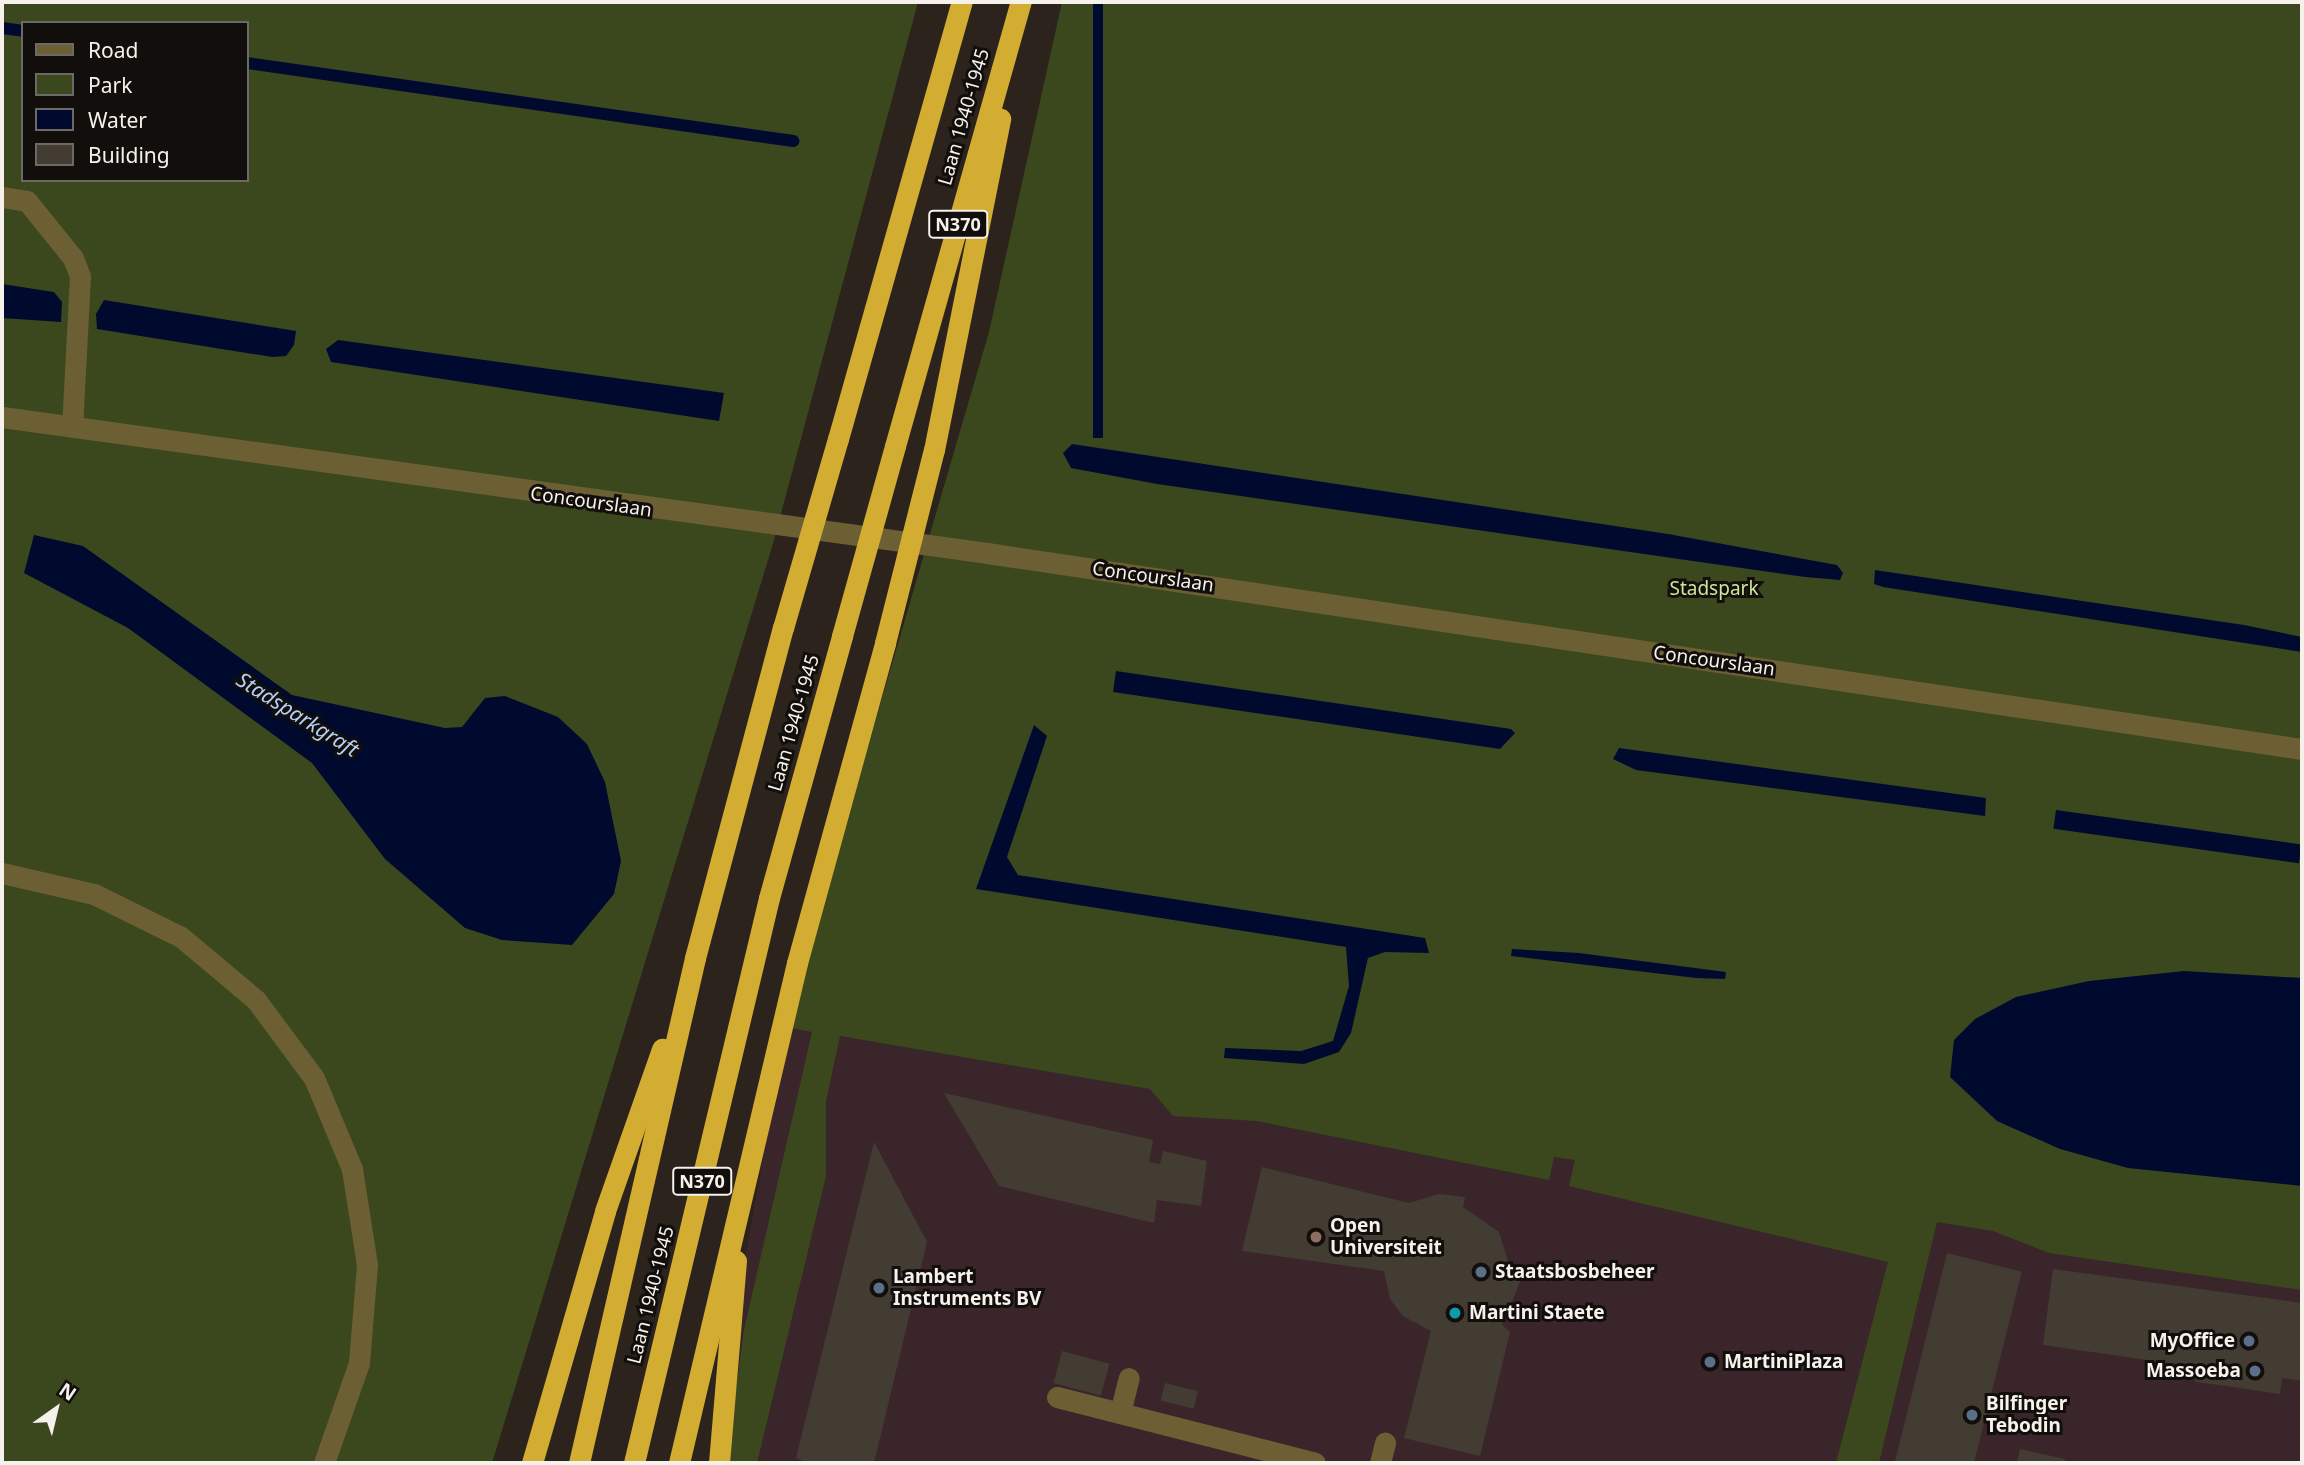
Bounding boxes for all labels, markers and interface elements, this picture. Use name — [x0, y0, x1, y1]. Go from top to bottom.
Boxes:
legend — [21, 21, 248, 182]
text: Road — [88, 36, 138, 64]
street label: Laan 1940-1945 — [934, 46, 994, 188]
text: Park — [88, 71, 132, 99]
text: Water — [88, 106, 147, 134]
text: Building — [88, 141, 170, 169]
road number: N370 — [926, 210, 990, 238]
street label: Concourslaan — [529, 482, 653, 522]
street label: Concourslaan — [1091, 557, 1215, 597]
park label: Stadspark — [1669, 578, 1759, 600]
street label: Concourslaan — [1652, 641, 1776, 681]
street label: Laan 1940-1945 — [764, 652, 824, 794]
water label: Stadsparkgraft — [232, 666, 364, 762]
road number: N370 — [670, 1166, 734, 1196]
place label: Open Universiteit — [1330, 1215, 1442, 1259]
street label: Laan 1940-1945 — [623, 1224, 679, 1366]
marker: Open Universiteit — [1308, 1229, 1324, 1245]
place label: Staatsbosbeheer — [1495, 1261, 1655, 1283]
marker: Staatsbosbeheer — [1473, 1264, 1489, 1280]
place label: Lambert Instruments BV — [893, 1266, 1041, 1310]
marker: Lambert Instruments BV — [871, 1280, 887, 1296]
place label: Martini Staete — [1469, 1302, 1605, 1324]
marker: Martini Staete — [1447, 1305, 1463, 1321]
place label: MyOffice — [2150, 1330, 2235, 1352]
marker: MyOffice — [2241, 1333, 2257, 1349]
place label: MartiniPlaza — [1724, 1351, 1843, 1373]
marker: MartiniPlaza — [1702, 1354, 1718, 1370]
place label: Massoeba — [2146, 1360, 2241, 1382]
marker: Massoeba — [2247, 1363, 2263, 1379]
north arrow — [21, 1374, 91, 1444]
text: N — [54, 1376, 81, 1407]
place label: Bilfinger Tebodin — [1986, 1393, 2067, 1437]
marker: Bilfinger Tebodin — [1964, 1407, 1980, 1423]

